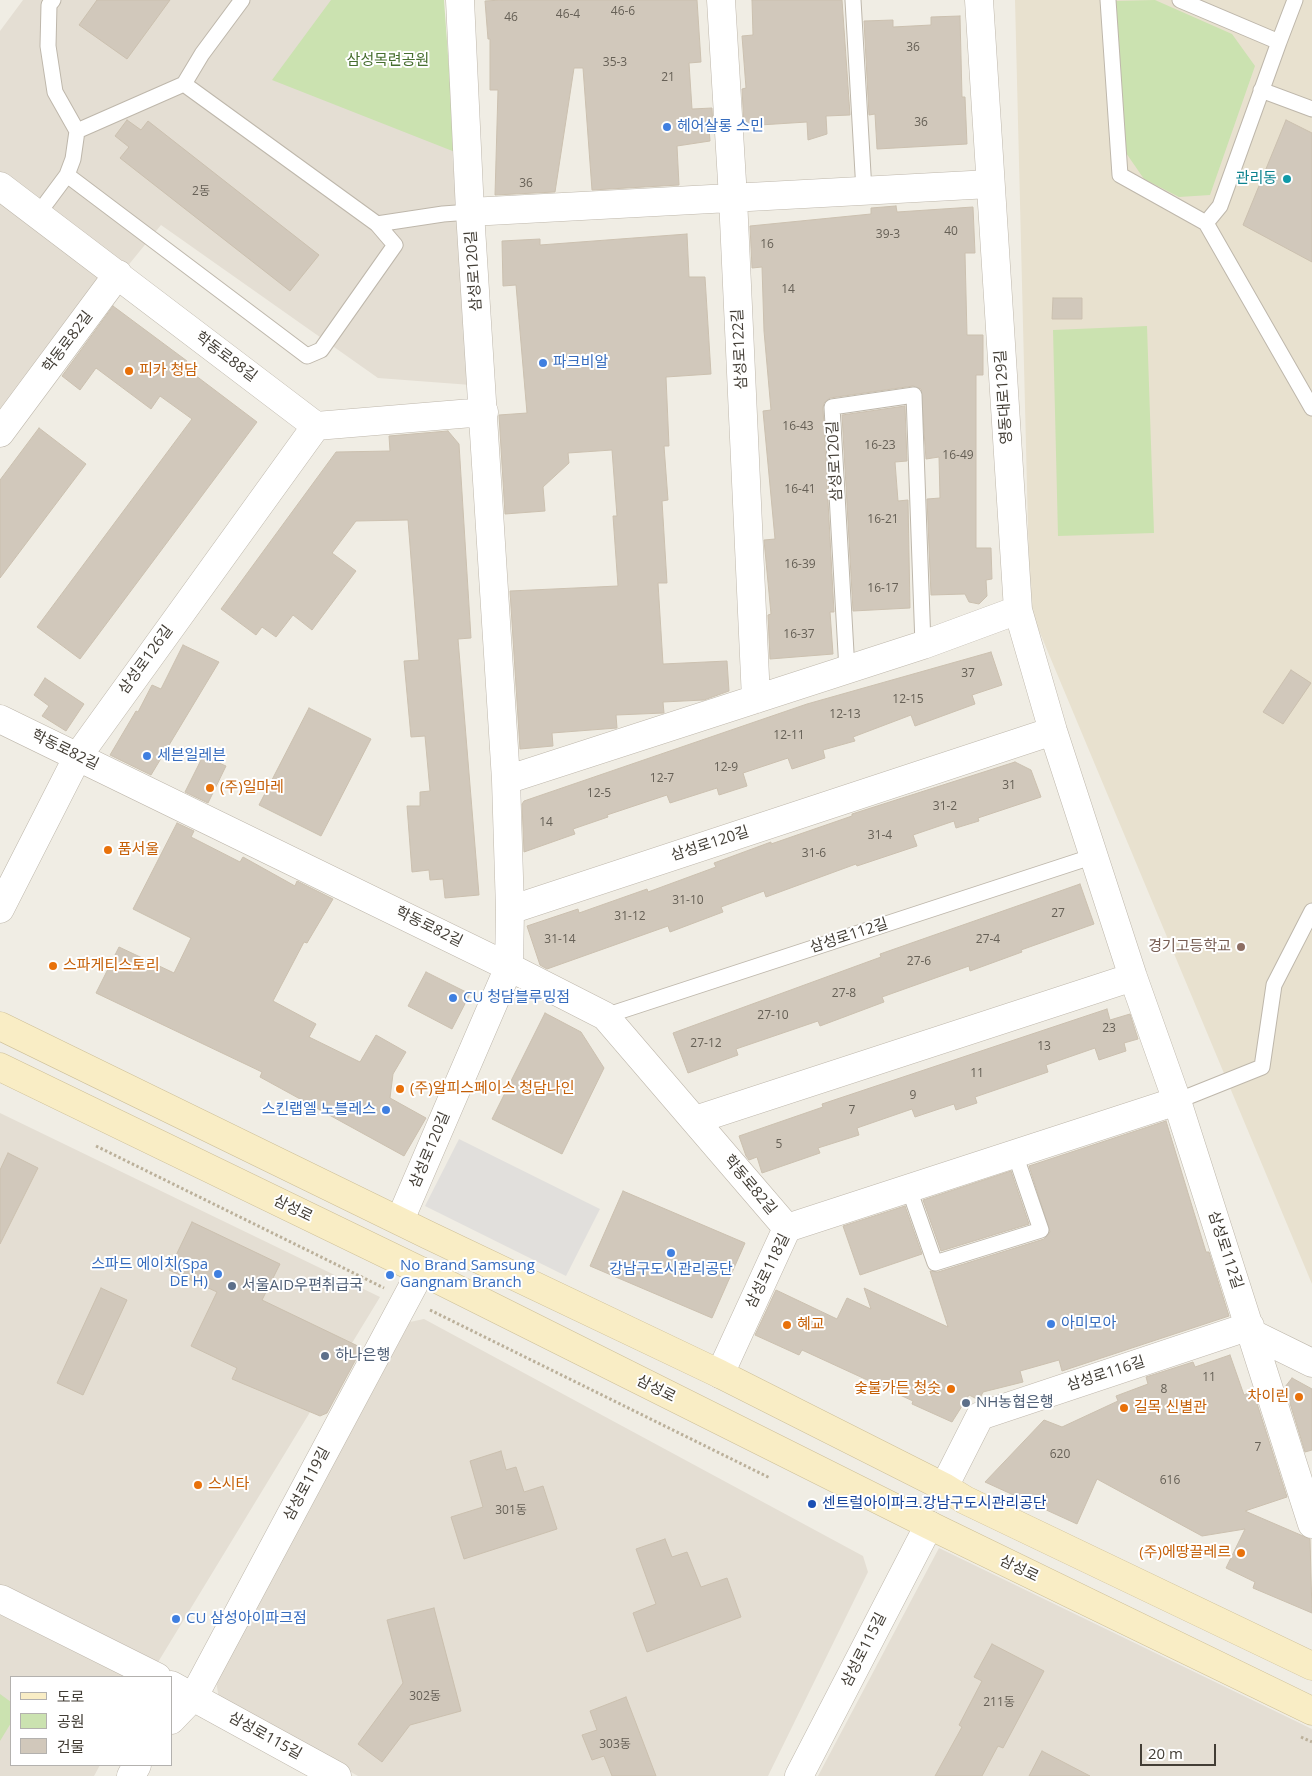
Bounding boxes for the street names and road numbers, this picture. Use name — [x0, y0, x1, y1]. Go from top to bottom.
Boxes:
street label: 삼성로120길 — [462, 230, 486, 312]
street label: 학동로82길 — [39, 308, 97, 376]
street label: 삼성로122길 — [729, 308, 751, 390]
street label: 학동로88길 — [192, 328, 260, 386]
street label: 영동대로129길 — [992, 349, 1016, 445]
street label: 삼성로120길 — [824, 420, 846, 502]
street label: 삼성로126길 — [115, 622, 177, 698]
street label: 학동로82길 — [29, 726, 101, 774]
street label: 삼성로120길 — [669, 823, 751, 865]
street label: 학동로82길 — [393, 903, 465, 951]
street label: 삼성로112길 — [808, 915, 890, 957]
street label: 삼성로120길 — [406, 1109, 454, 1191]
street label: 학동로82길 — [720, 1152, 780, 1218]
street label: 삼성로 — [270, 1192, 316, 1226]
street label: 삼성로112길 — [1204, 1209, 1246, 1291]
street label: 삼성로118길 — [742, 1231, 794, 1311]
street label: 삼성로116길 — [1065, 1353, 1147, 1395]
street label: 삼성로 — [633, 1372, 679, 1406]
street label: 삼성로119길 — [280, 1444, 334, 1524]
street label: 삼성로 — [996, 1552, 1042, 1586]
street label: 삼성로115길 — [838, 1610, 890, 1690]
street label: 삼성로115길 — [225, 1709, 305, 1763]

